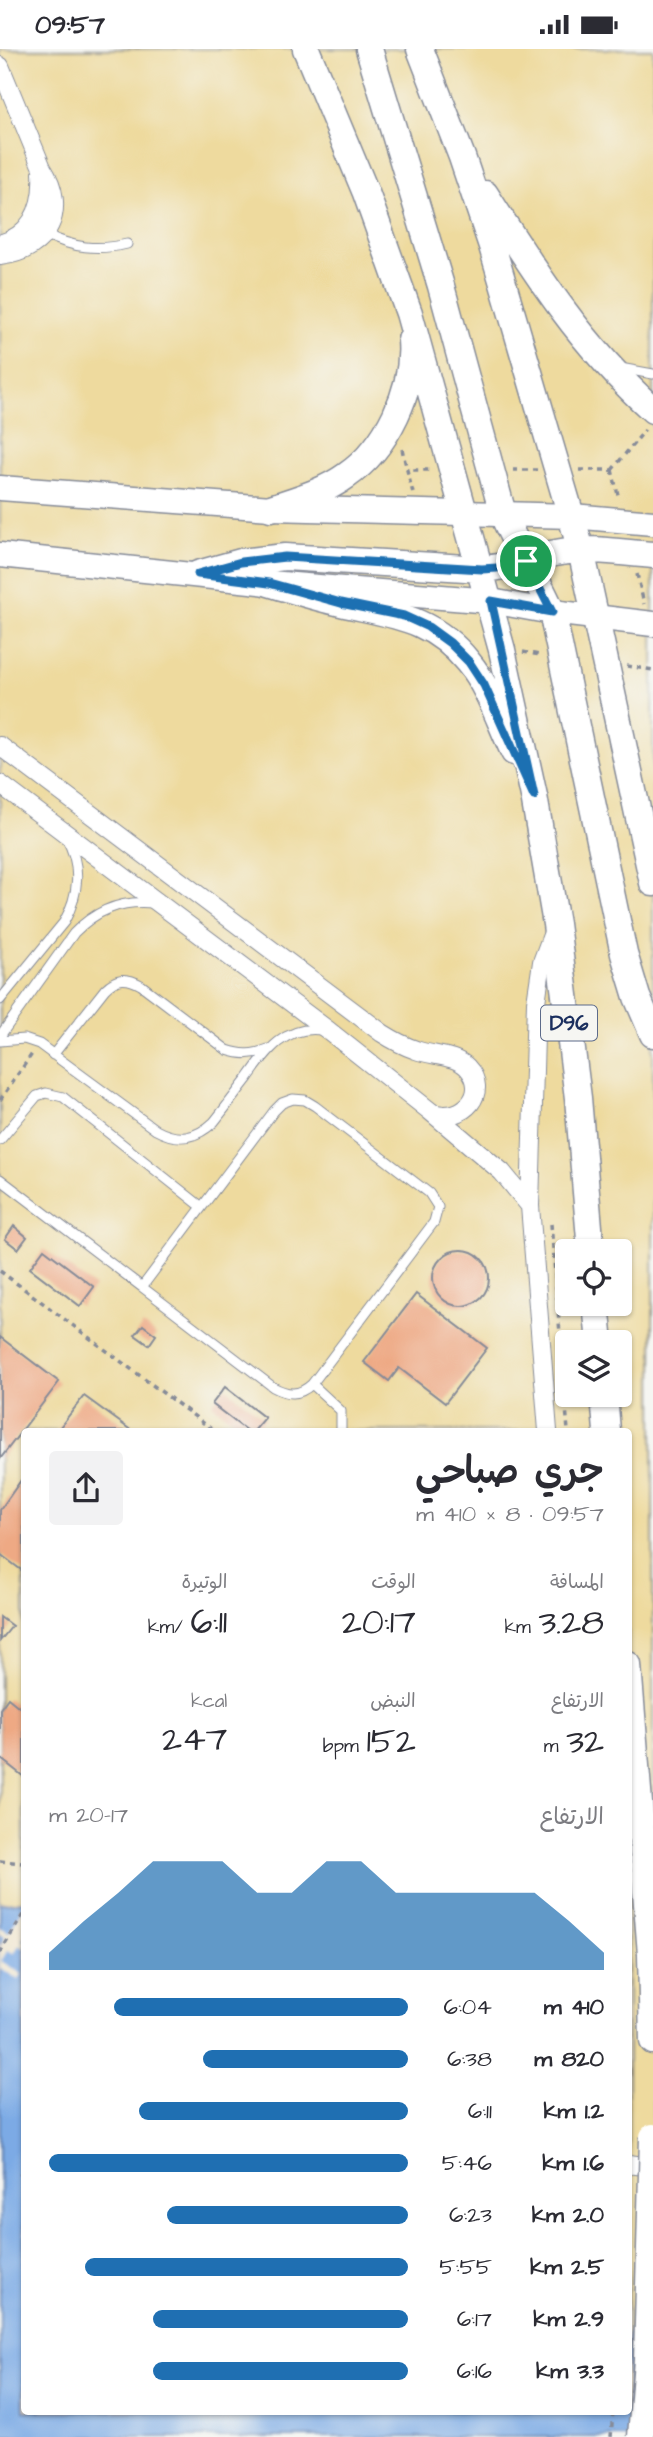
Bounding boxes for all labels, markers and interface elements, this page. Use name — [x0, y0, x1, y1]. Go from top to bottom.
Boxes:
text: 09:57 — [35, 7, 105, 43]
pin — [496, 531, 556, 591]
icon: arrive — [507, 542, 545, 580]
road number: D96 — [541, 1005, 597, 1041]
map controls — [555, 1239, 632, 1407]
button: locate — [555, 1239, 632, 1316]
button: layers — [555, 1330, 632, 1407]
text: جري صباحي — [415, 1446, 604, 1498]
button: share — [49, 1451, 123, 1525]
text: 09:57 · 8 × 410 m — [416, 1498, 604, 1530]
text: الوتيرة — [181, 1569, 227, 1596]
text: الوقت — [371, 1569, 416, 1596]
text: المسافة — [550, 1569, 604, 1596]
text: 6:11 — [191, 1598, 227, 1647]
text: 20:17 — [342, 1598, 416, 1647]
text: 3.28 — [539, 1598, 604, 1647]
text: /km — [148, 1614, 191, 1641]
text: km — [504, 1614, 539, 1641]
text: kcal — [191, 1688, 227, 1715]
text: النبض — [370, 1688, 416, 1715]
text: الارتفاع — [551, 1688, 604, 1715]
text: 247 — [162, 1715, 227, 1764]
text: 152 — [366, 1717, 416, 1766]
text: 32 — [566, 1717, 604, 1766]
text: bpm — [323, 1733, 366, 1760]
text: m — [544, 1733, 566, 1760]
text: 17–20 m — [49, 1799, 128, 1831]
text: الارتفاع — [540, 1801, 604, 1833]
text: 6:04 — [444, 1991, 492, 2023]
text: 410 m — [544, 1991, 604, 2023]
text: 6:38 — [447, 2043, 492, 2075]
text: 820 m — [534, 2043, 604, 2075]
text: 6:11 — [468, 2095, 492, 2127]
text: 1.2 km — [543, 2095, 604, 2127]
text: 5:46 — [442, 2147, 492, 2179]
text: 1.6 km — [542, 2147, 604, 2179]
text: 6:23 — [449, 2199, 492, 2231]
text: 2.0 km — [532, 2199, 604, 2231]
text: 5:55 — [439, 2251, 492, 2283]
text: 2.5 km — [530, 2251, 604, 2283]
text: 6:17 — [457, 2303, 492, 2335]
text: 2.9 km — [533, 2303, 604, 2335]
text: 6:16 — [456, 2355, 492, 2387]
text: 3.3 km — [536, 2355, 604, 2387]

